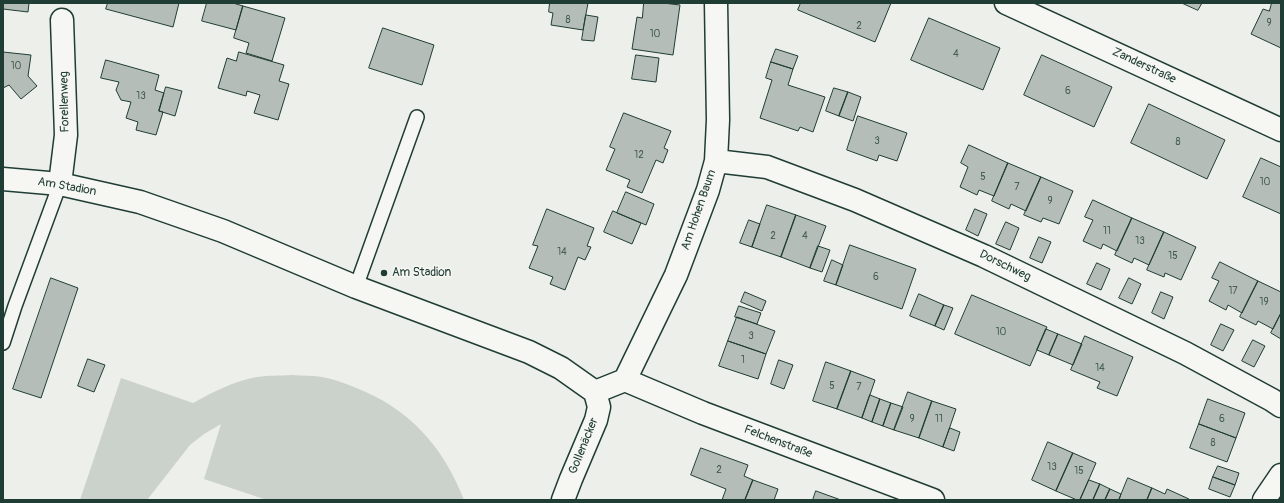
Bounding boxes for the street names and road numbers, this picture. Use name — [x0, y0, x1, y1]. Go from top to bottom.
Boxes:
street label: Zanderstraße — [1110, 45, 1178, 87]
street label: Forellenweg — [57, 71, 73, 133]
street label: Am Hohen Baum — [679, 168, 719, 252]
street label: Am Stadion — [37, 175, 97, 199]
street label: Dorschweg — [977, 247, 1033, 285]
street label: Gollenäcker — [566, 416, 602, 476]
street label: Felchenstraße — [742, 422, 814, 462]

